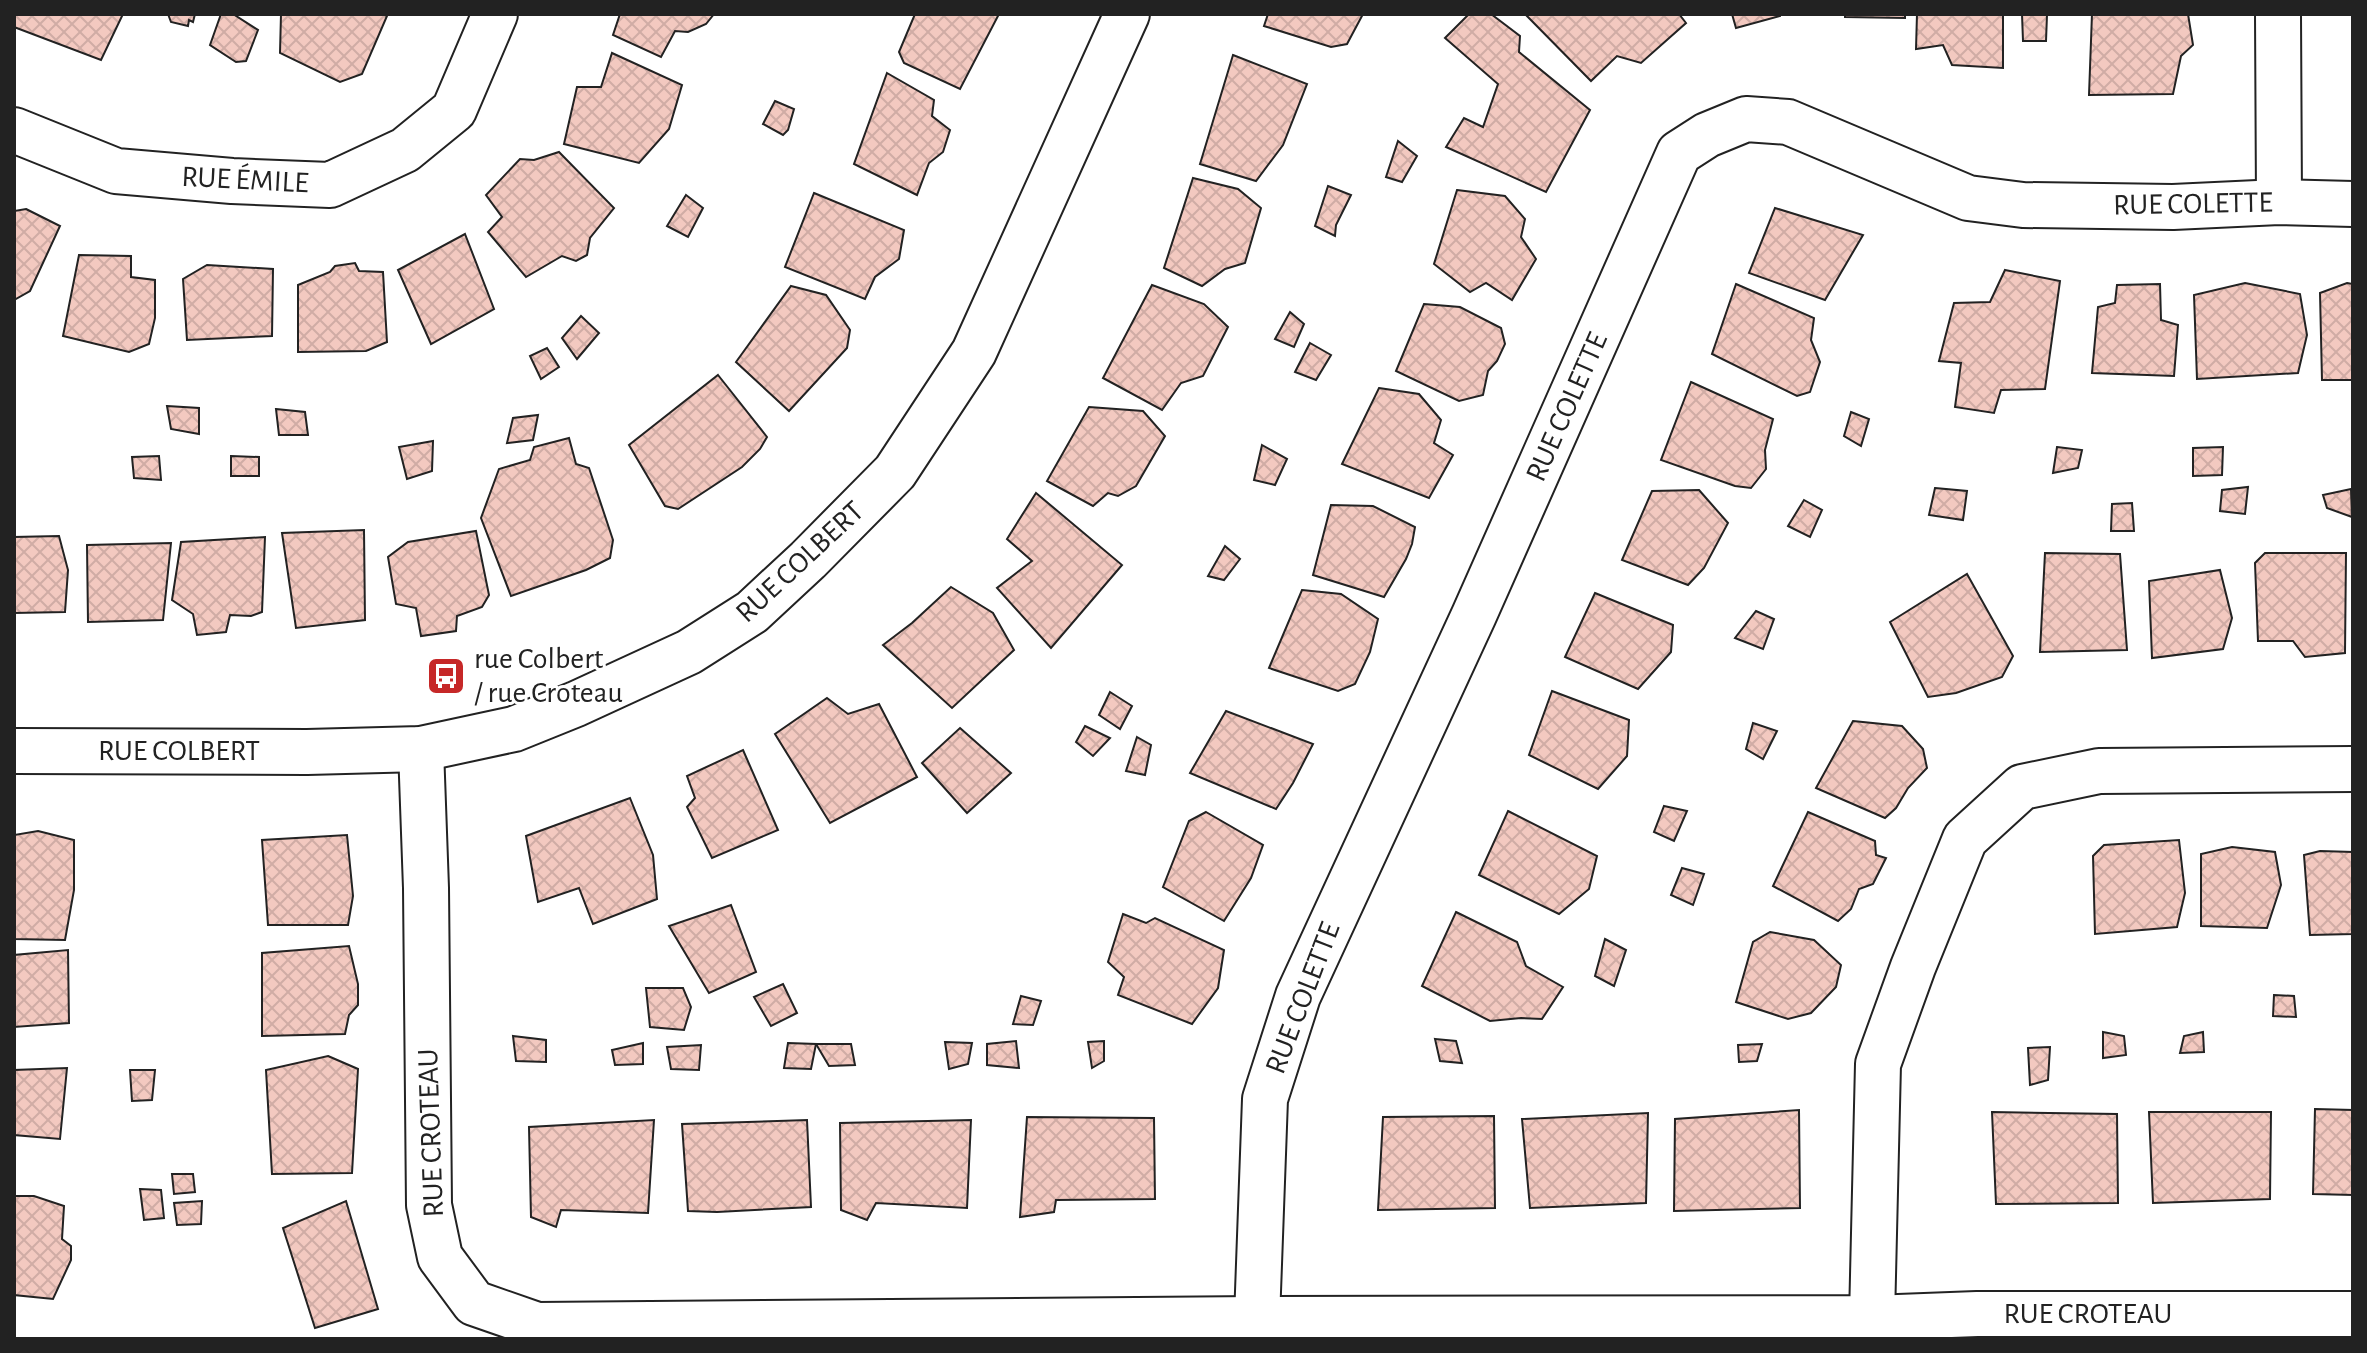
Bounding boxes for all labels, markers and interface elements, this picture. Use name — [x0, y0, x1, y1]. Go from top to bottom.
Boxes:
street label: RUE ÉMILE — [181, 160, 309, 198]
street label: RUE COLETTE — [2113, 188, 2273, 220]
street label: RUE COLETTE — [1521, 328, 1613, 486]
street label: RUE COLBERT — [730, 496, 870, 628]
place label: rue Colbert / rue Croteau — [474, 644, 623, 708]
bus stop icon: rue Colbert / rue Croteau — [425, 655, 467, 697]
street label: RUE COLBERT — [98, 736, 260, 766]
street label: RUE COLETTE — [1260, 918, 1346, 1078]
street label: RUE CROTEAU — [413, 1048, 449, 1218]
street label: RUE CROTEAU — [2004, 1299, 2172, 1329]

